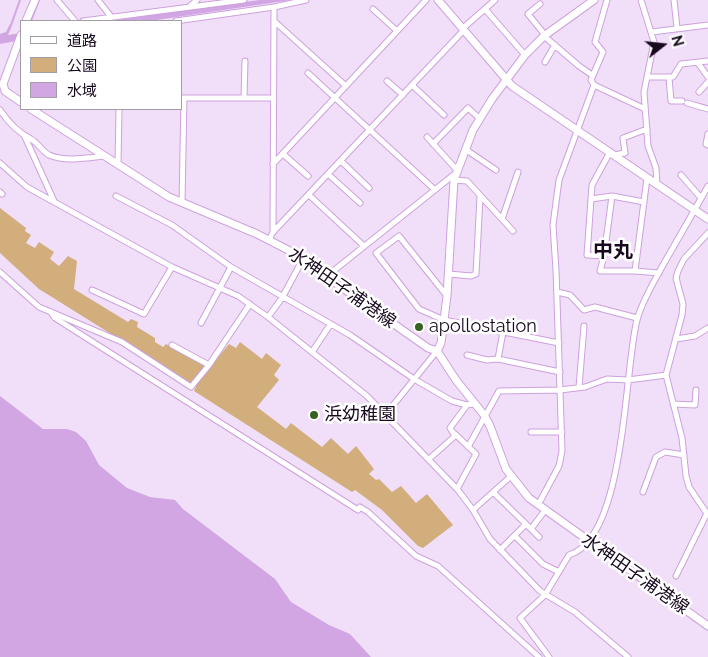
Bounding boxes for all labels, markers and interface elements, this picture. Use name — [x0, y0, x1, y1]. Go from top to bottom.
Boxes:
legend — [20, 20, 182, 110]
north arrow — [638, 20, 688, 70]
text: 道路 — [67, 32, 97, 50]
text: N — [668, 34, 687, 48]
text: 公園 — [67, 57, 97, 75]
text: 水域 — [67, 82, 97, 100]
district label: 中丸 — [593, 239, 633, 263]
street label: 水神田子浦港線 — [284, 243, 400, 333]
place label: apollostation — [429, 316, 537, 338]
marker: apollostation — [413, 321, 425, 333]
place label: 浜幼稚園 — [324, 404, 396, 426]
marker: 浜幼稚園 — [308, 409, 320, 421]
street label: 水神田子浦港線 — [577, 529, 693, 619]

